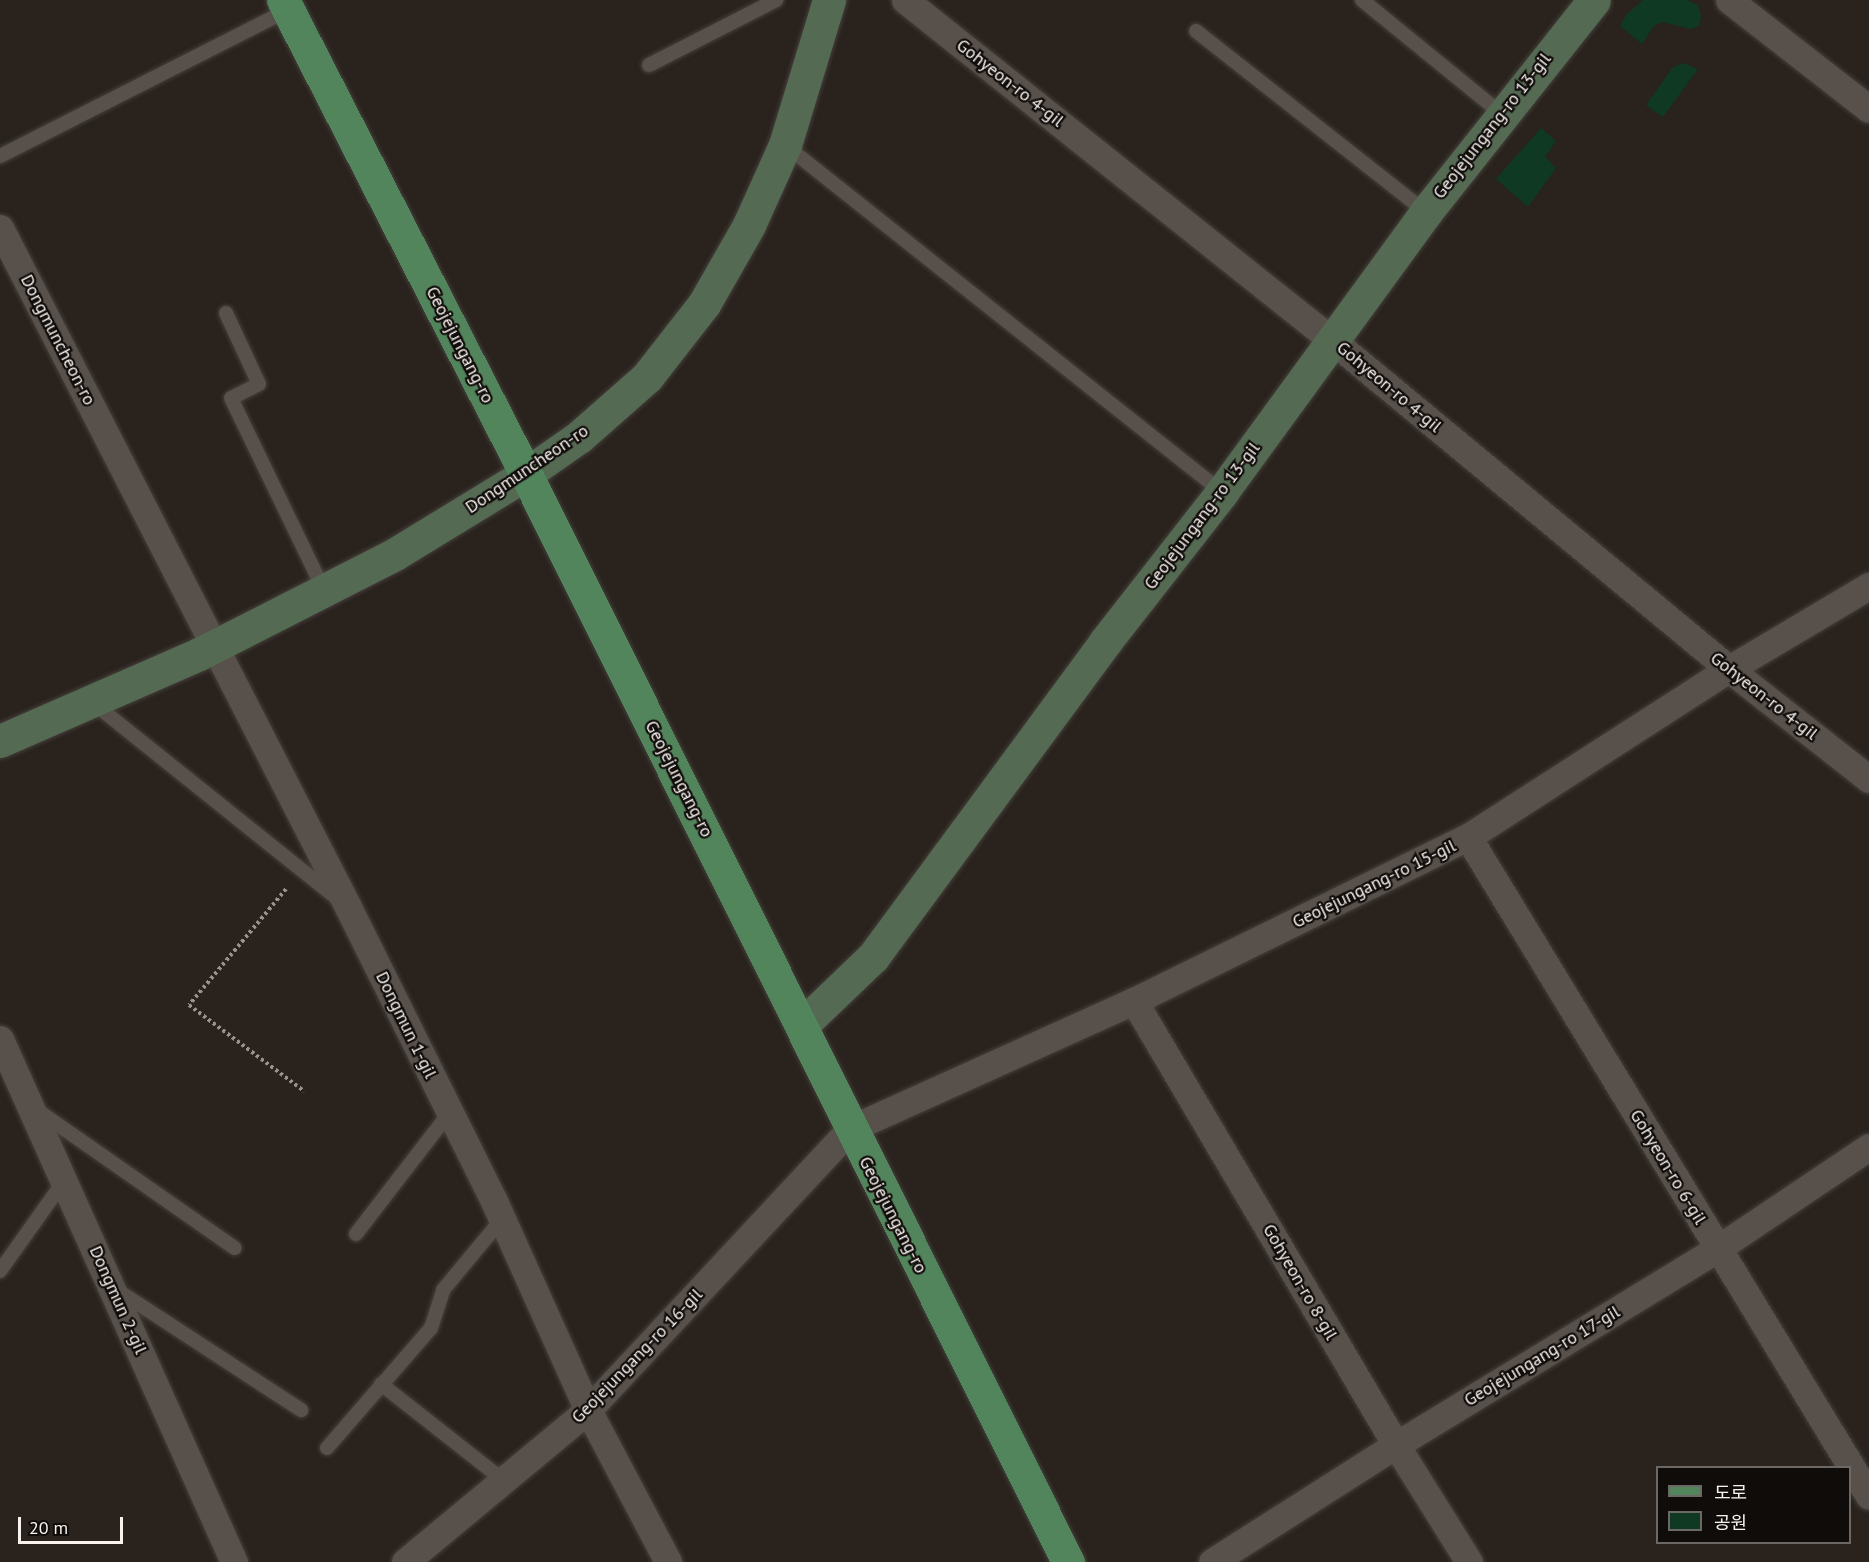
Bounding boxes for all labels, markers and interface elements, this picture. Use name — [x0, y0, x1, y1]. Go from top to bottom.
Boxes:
street label: Gohyeon-ro 4-gil — [952, 34, 1068, 132]
street label: Geojejungang-ro 13-gil — [1428, 49, 1556, 203]
street label: Dongmuncheon-ro — [16, 271, 100, 409]
street label: Geojejungang-ro — [421, 283, 499, 407]
street label: Gohyeon-ro 4-gil — [1332, 337, 1446, 437]
street label: Dongmuncheon-ro — [461, 420, 593, 518]
street label: Geojejungang-ro 13-gil — [1140, 438, 1264, 594]
street label: Gohyeon-ro 4-gil — [1706, 647, 1822, 745]
street label: Geojejungang-ro — [640, 717, 718, 841]
street label: Geojejungang-ro 15-gil — [1289, 835, 1459, 933]
street label: Dongmun 1-gil — [371, 968, 441, 1082]
street label: Gohyeon-ro 6-gil — [1625, 1106, 1711, 1228]
street label: Geojejungang-ro — [854, 1153, 932, 1277]
street label: Gohyeon-ro 8-gil — [1258, 1220, 1342, 1344]
street label: Dongmun 2-gil — [85, 1243, 151, 1357]
street label: Geojejungang-ro 16-gil — [567, 1284, 707, 1428]
street label: Geojejungang-ro 17-gil — [1460, 1301, 1624, 1411]
legend — [1656, 1466, 1851, 1544]
text: 도로 — [1714, 1481, 1747, 1504]
scale bar — [21, 1505, 126, 1543]
text: 공원 — [1714, 1511, 1747, 1534]
text: 20 m — [29, 1516, 68, 1539]

